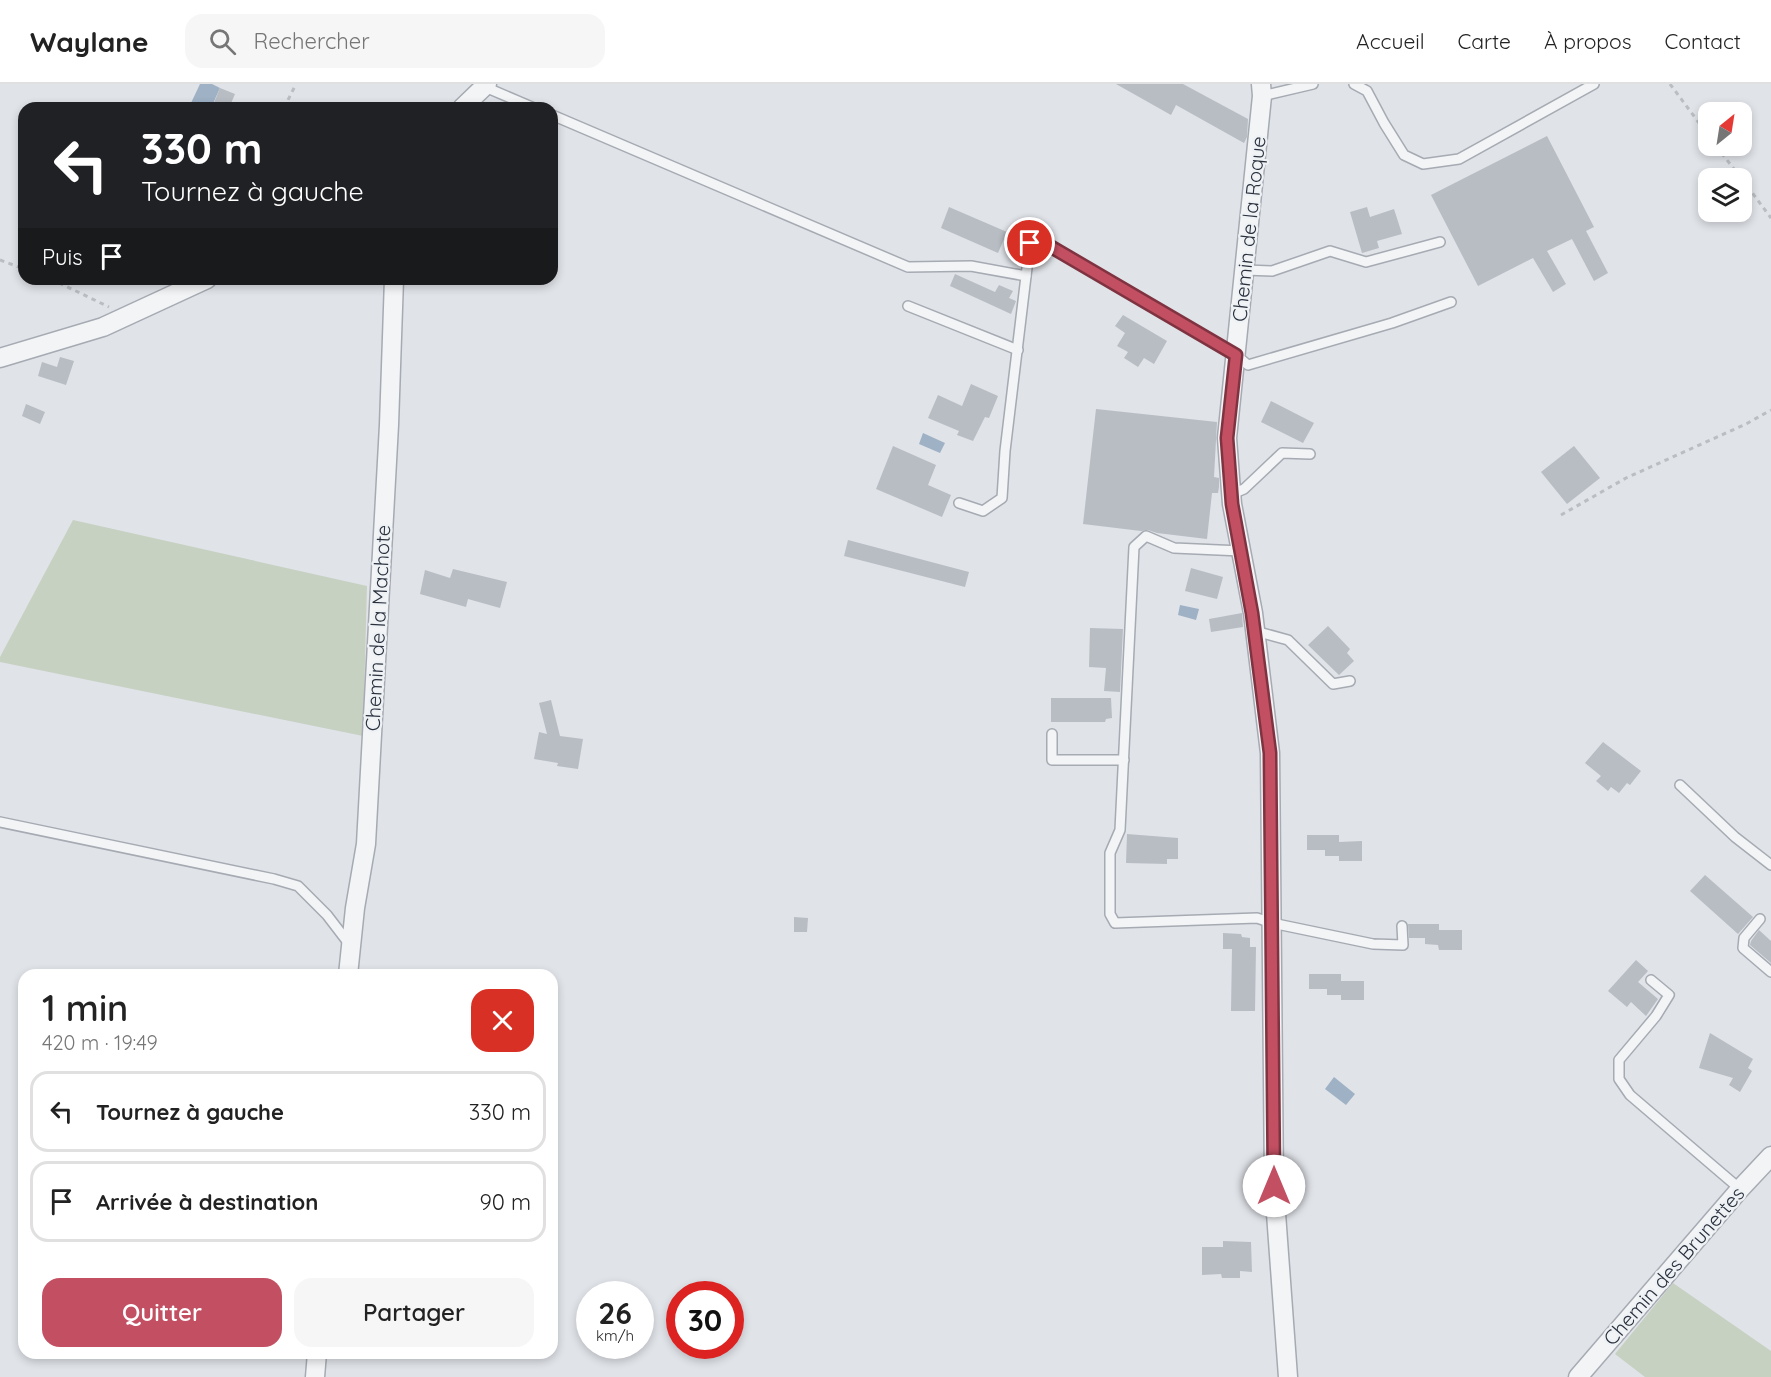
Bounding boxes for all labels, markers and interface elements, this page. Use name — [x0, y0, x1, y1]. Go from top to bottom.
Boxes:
search box — [185, 14, 605, 68]
text: Waylane — [30, 24, 149, 59]
icon: search — [206, 25, 239, 58]
text: Rechercher — [254, 27, 370, 55]
text: Accueil — [1356, 28, 1425, 54]
text: Carte — [1458, 28, 1511, 54]
text: À propos — [1544, 28, 1632, 54]
text: Contact — [1665, 28, 1741, 54]
north arrow — [1698, 102, 1752, 156]
map controls — [1698, 102, 1752, 222]
text: 330 m — [141, 122, 262, 175]
icon: left — [42, 126, 120, 204]
street label: Chemin de la Roque — [1226, 135, 1271, 323]
button: layers — [1698, 168, 1752, 222]
text: Tournez à gauche — [141, 174, 364, 208]
pin — [1004, 217, 1055, 268]
icon: arrive — [1013, 226, 1046, 259]
icon: arrive — [95, 240, 128, 273]
text: Puis — [42, 243, 83, 271]
street label: Chemin de la Machote — [360, 524, 395, 732]
text: 1 min — [42, 985, 128, 1030]
button: close — [471, 989, 534, 1052]
text: 420 m · 19:49 — [42, 1030, 158, 1055]
icon: left — [45, 1095, 78, 1128]
text: Tournez à gauche — [96, 1098, 284, 1126]
text: 330 m — [469, 1098, 531, 1126]
position arrow — [1242, 1154, 1306, 1218]
street label: Chemin des Brunettes — [1598, 1181, 1750, 1350]
icon: arrive — [45, 1185, 78, 1218]
text: Arrivée à destination — [96, 1188, 318, 1216]
text: 90 m — [480, 1188, 531, 1216]
button: Quitter — [42, 1278, 282, 1347]
button: Partager — [294, 1278, 534, 1347]
speed limit sign: 30 — [666, 1281, 744, 1359]
text: 26 — [598, 1294, 632, 1332]
text: km/h — [596, 1326, 634, 1345]

